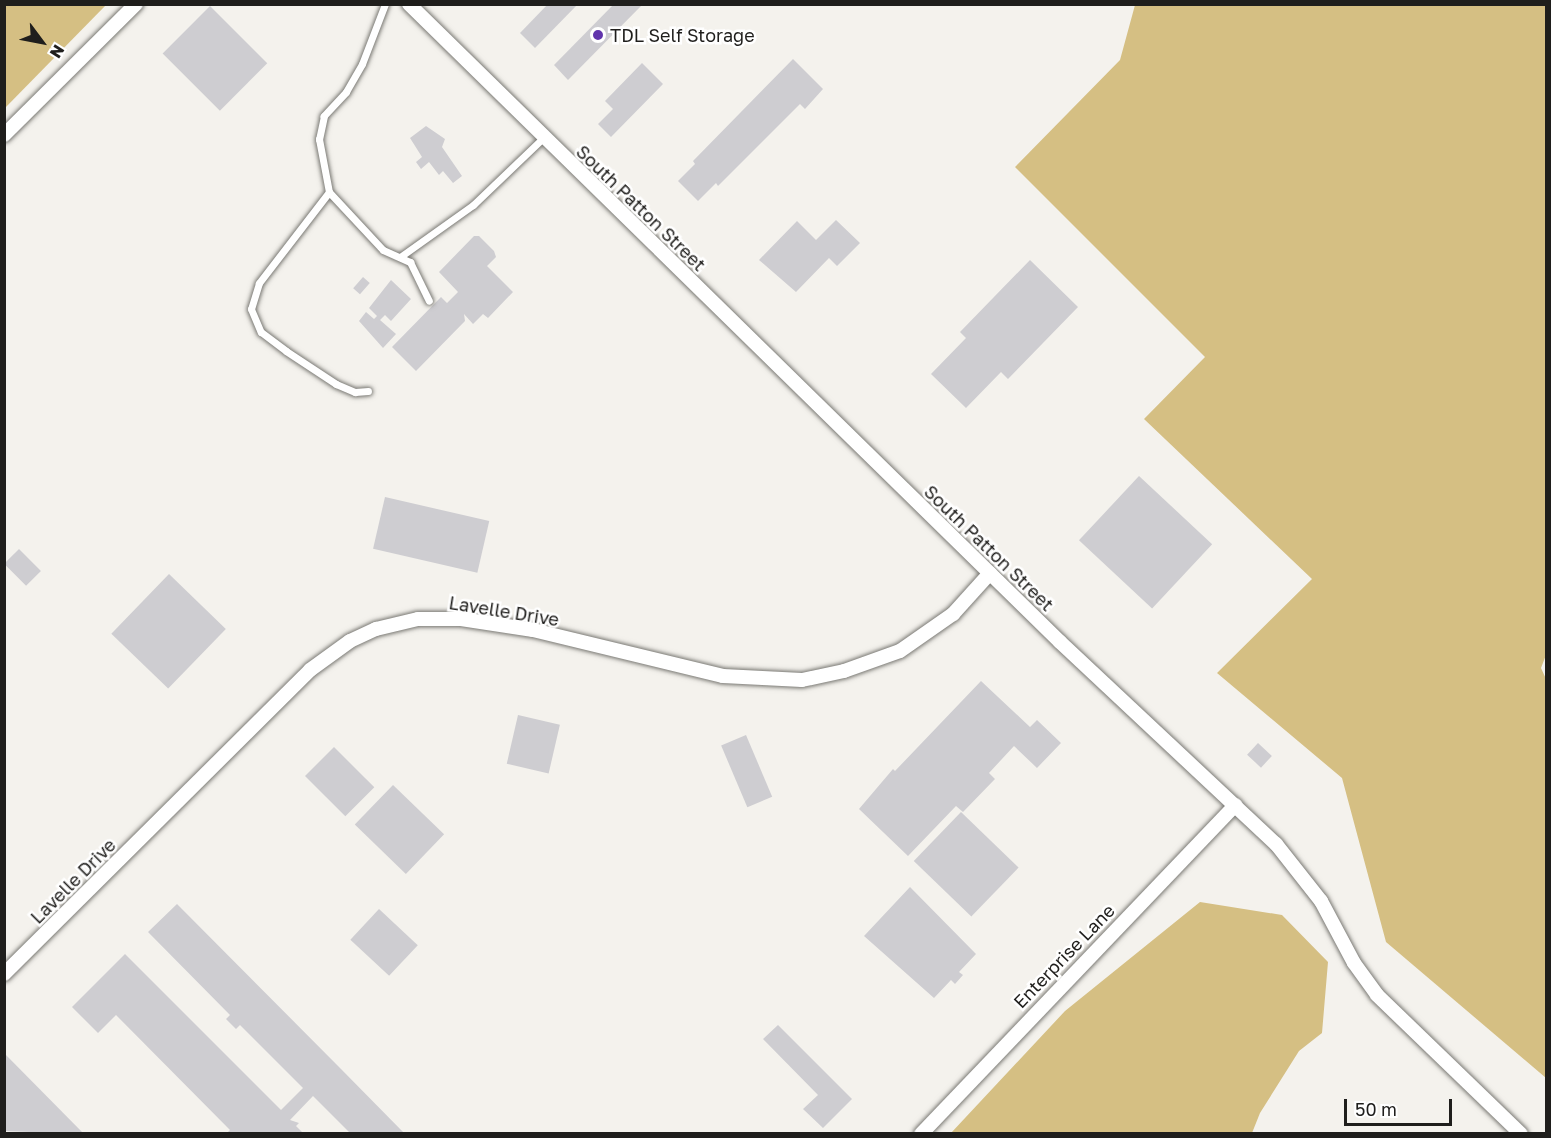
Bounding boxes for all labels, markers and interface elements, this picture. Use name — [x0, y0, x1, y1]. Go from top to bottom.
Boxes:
north arrow — [12, 12, 72, 72]
place label: TDL Self Storage — [610, 24, 755, 46]
marker: TDL Self Storage — [591, 28, 605, 42]
text: N — [46, 41, 69, 62]
street label: South Patton Street — [572, 141, 710, 275]
street label: South Patton Street — [920, 481, 1058, 615]
street label: Lavelle Drive — [447, 592, 561, 630]
street label: Lavelle Drive — [26, 834, 120, 928]
street label: Enterprise Lane — [1009, 900, 1119, 1012]
scale bar — [1347, 1087, 1455, 1125]
text: 50 m — [1355, 1098, 1397, 1120]

